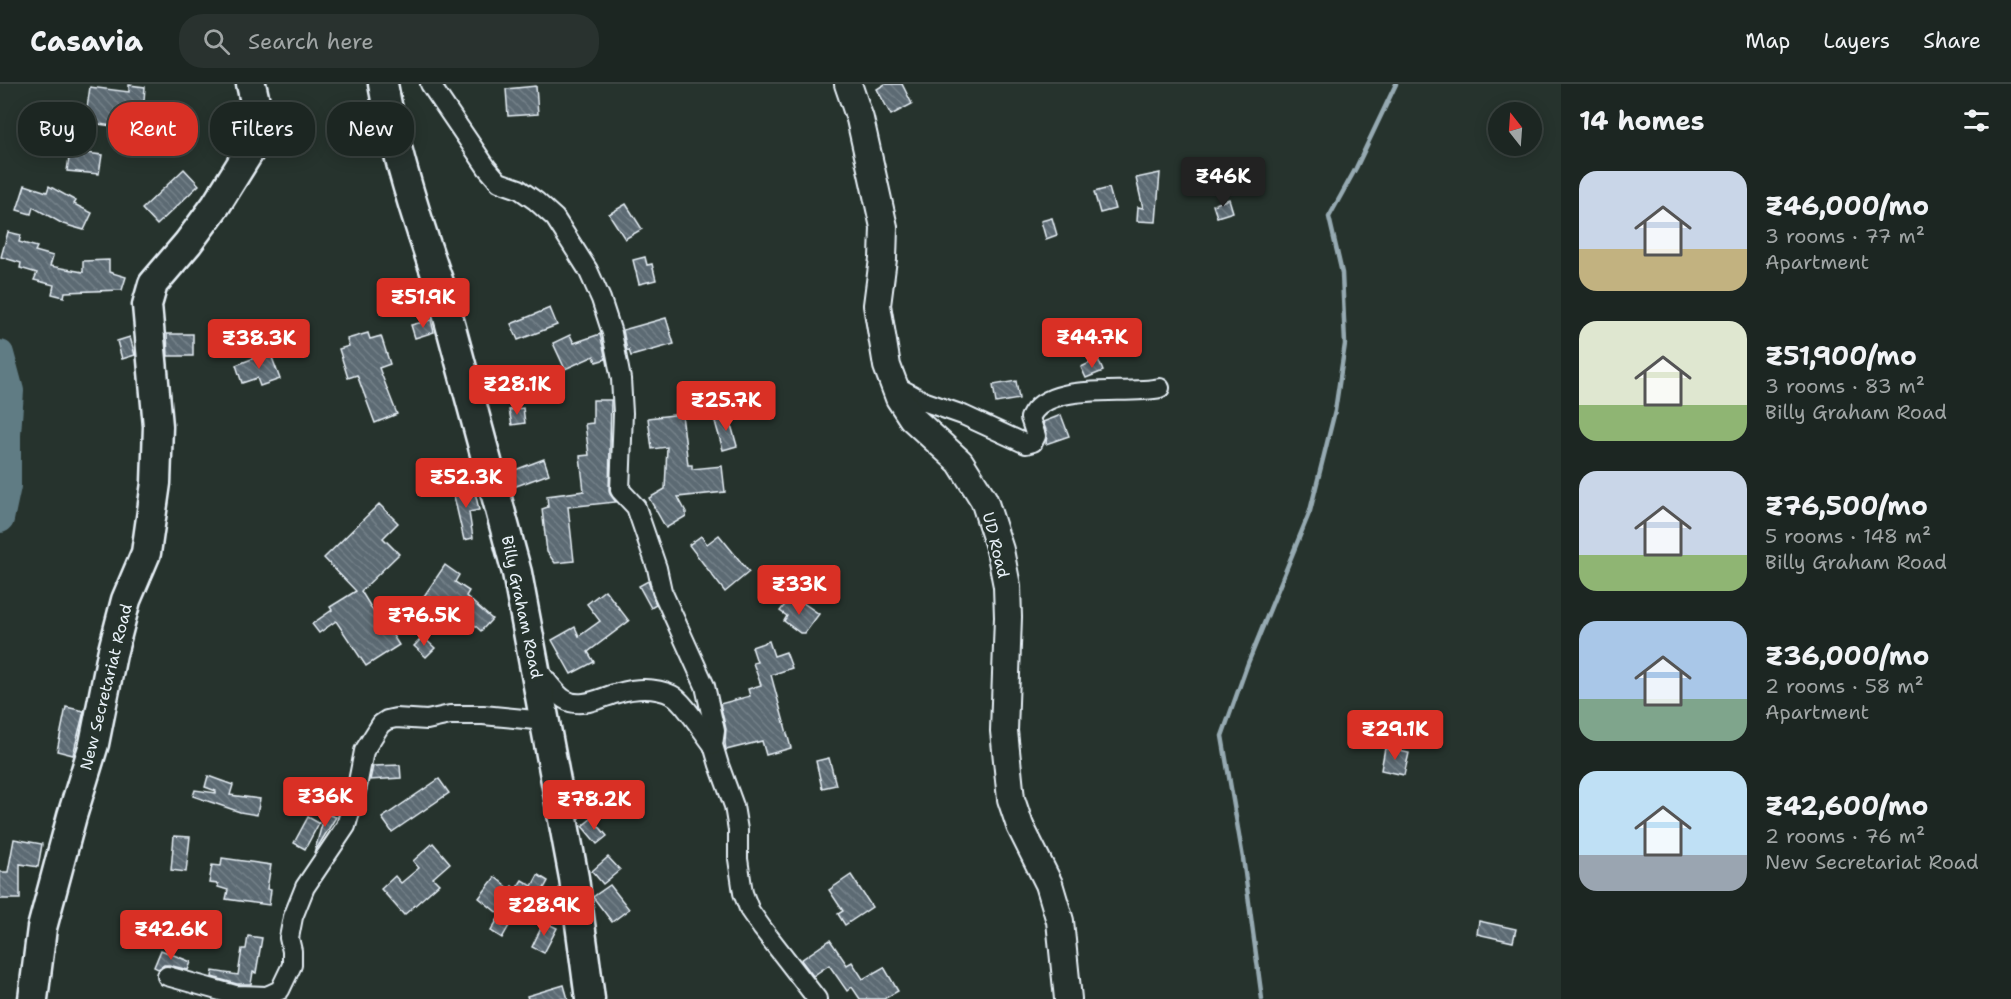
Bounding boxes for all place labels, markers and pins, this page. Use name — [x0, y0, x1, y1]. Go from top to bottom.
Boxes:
pin: ₹46K — [1187, 157, 1259, 208]
pin: ₹51.9K — [374, 278, 472, 329]
pin: ₹44.7K — [1043, 318, 1141, 369]
pin: ₹38.3K — [210, 319, 308, 370]
pin: ₹28.1K — [468, 365, 566, 416]
pin: ₹25.7K — [677, 381, 775, 432]
pin: ₹52.3K — [417, 458, 515, 509]
pin: ₹33K — [763, 565, 835, 616]
pin: ₹76.5K — [375, 596, 473, 647]
pin: ₹29.1K — [1346, 710, 1444, 761]
pin: ₹36K — [289, 777, 361, 828]
pin: ₹78.2K — [545, 780, 643, 831]
pin: ₹28.9K — [495, 886, 593, 937]
pin: ₹42.6K — [122, 910, 220, 961]

